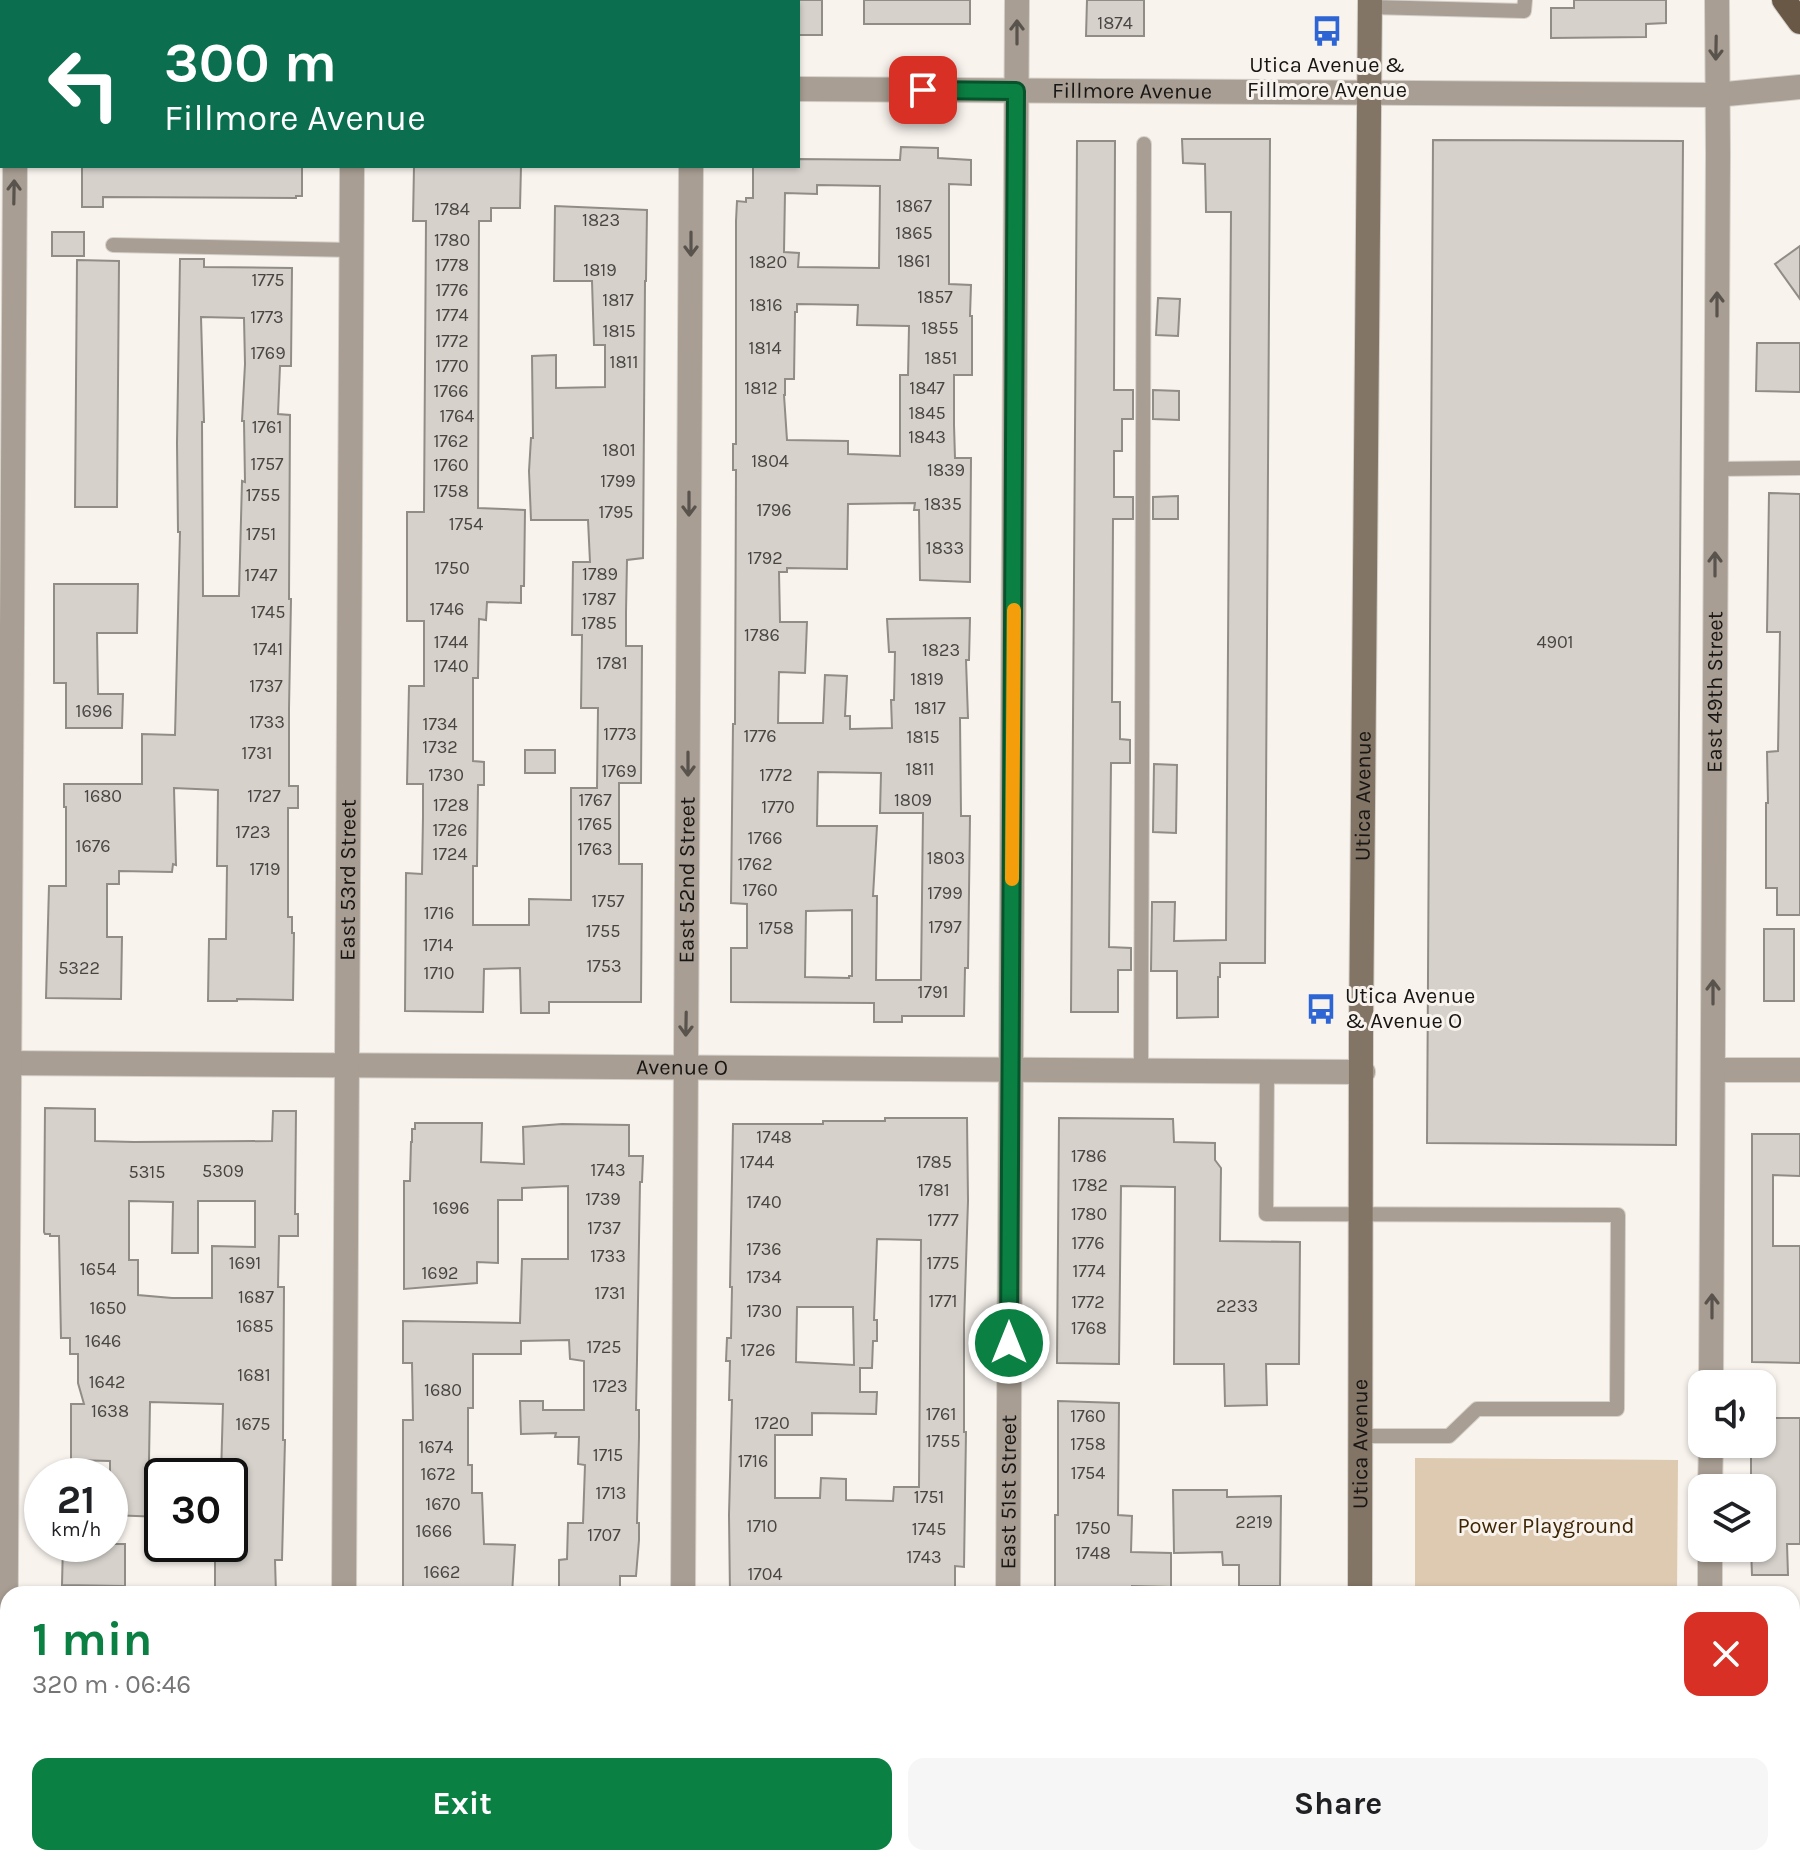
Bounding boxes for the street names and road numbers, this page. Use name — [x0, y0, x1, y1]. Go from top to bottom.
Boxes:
street label: Fillmore Avenue — [1052, 78, 1212, 105]
street label: East 49th Street — [1701, 611, 1728, 773]
street label: Utica Avenue — [1350, 731, 1377, 861]
street label: East 52nd Street — [674, 797, 700, 963]
street label: East 53rd Street — [335, 799, 361, 961]
street label: Avenue O — [636, 1054, 728, 1081]
street label: Utica Avenue — [1347, 1379, 1373, 1509]
street label: East 51st Street — [995, 1415, 1022, 1569]

